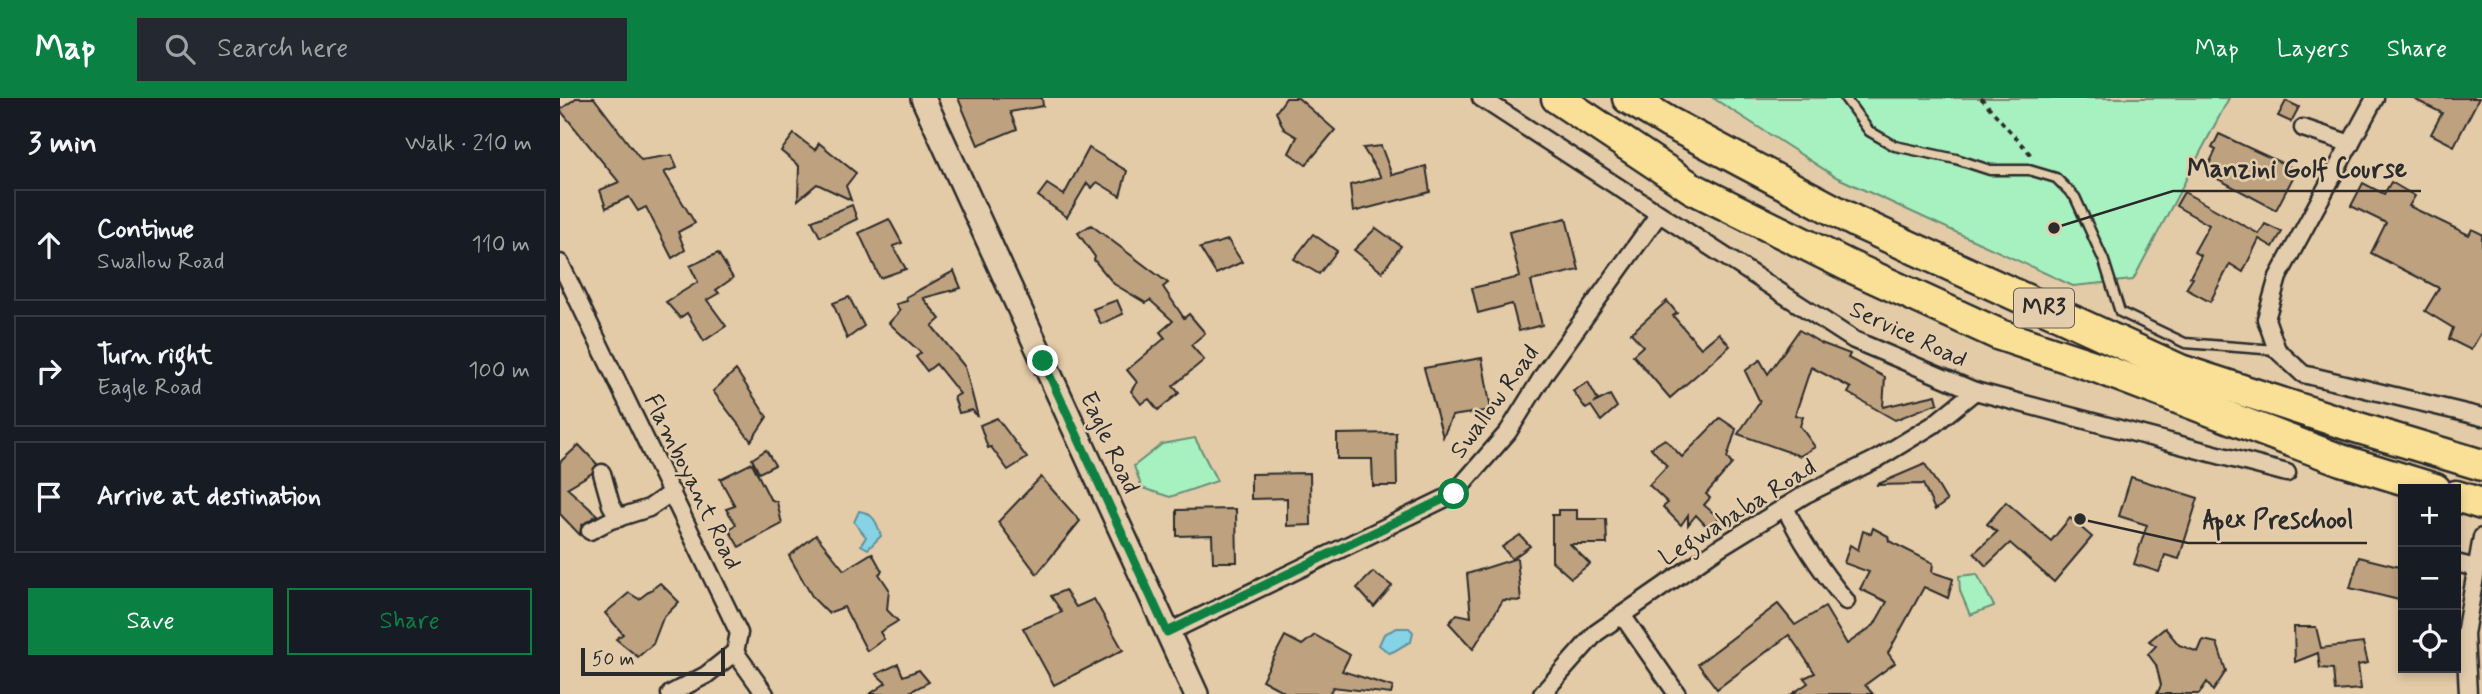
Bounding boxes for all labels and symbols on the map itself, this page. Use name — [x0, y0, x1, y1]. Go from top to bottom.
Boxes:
callout: Manzini Golf Course — [2173, 144, 2421, 191]
text: Manzini Golf Course — [2187, 153, 2407, 187]
road number: MR3 — [2014, 288, 2074, 328]
street label: Service Road — [1844, 294, 1972, 376]
street label: Swallow Road — [1443, 339, 1547, 465]
route end — [1027, 345, 1058, 376]
street label: Eagle Road — [1072, 387, 1146, 499]
street label: Flamboyant Road — [636, 389, 748, 575]
street label: Legwababa Road — [1654, 452, 1824, 576]
route start — [1438, 478, 1469, 509]
callout: Apex Preschool — [2188, 496, 2367, 543]
text: Apex Preschool — [2203, 504, 2353, 541]
scale bar — [581, 645, 724, 677]

